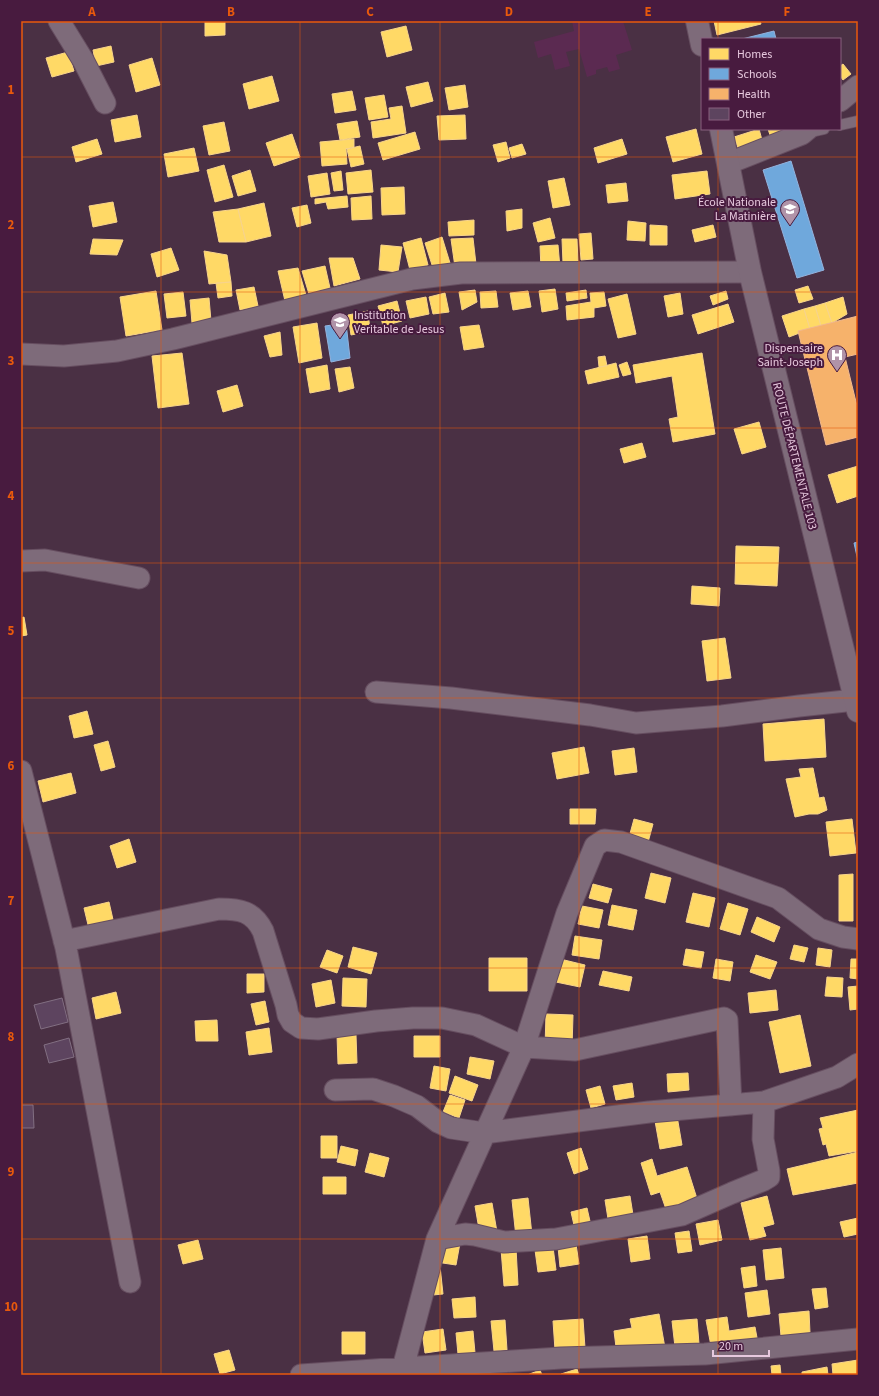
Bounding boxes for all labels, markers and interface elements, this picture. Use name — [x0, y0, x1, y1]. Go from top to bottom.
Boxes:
text: A — [87, 3, 96, 21]
text: B — [227, 3, 235, 21]
text: C — [366, 3, 374, 21]
text: D — [505, 3, 513, 21]
text: E — [644, 3, 652, 21]
text: F — [784, 3, 791, 21]
legend — [701, 38, 841, 130]
text: Homes — [737, 46, 772, 63]
text: Schools — [737, 66, 777, 83]
text: 1 — [8, 81, 15, 99]
text: Health — [737, 86, 770, 103]
text: Other — [737, 106, 767, 123]
place label: École Nationale La Matinière — [698, 194, 776, 225]
school or university icon: École Nationale La Matinière — [779, 198, 801, 226]
text: 2 — [8, 216, 15, 234]
place label: Institution Veritable de Jesus — [354, 307, 444, 338]
school or university icon: Institution Veritable de Jesus — [329, 311, 351, 339]
place label: Dispensaire Saint-Joseph — [757, 340, 823, 371]
hospital icon: Dispensaire Saint-Joseph — [826, 344, 848, 372]
text: 3 — [8, 352, 15, 370]
street label: ROUTE DÉPARTEMENTALE 103 — [768, 381, 821, 532]
text: 4 — [8, 487, 15, 505]
text: 5 — [8, 622, 15, 640]
text: 6 — [8, 757, 15, 775]
text: 7 — [8, 892, 15, 910]
text: 8 — [8, 1028, 15, 1046]
text: 9 — [8, 1163, 15, 1181]
text: 10 — [4, 1298, 18, 1316]
scale bar — [713, 1332, 769, 1358]
text: 20 m — [719, 1338, 743, 1355]

